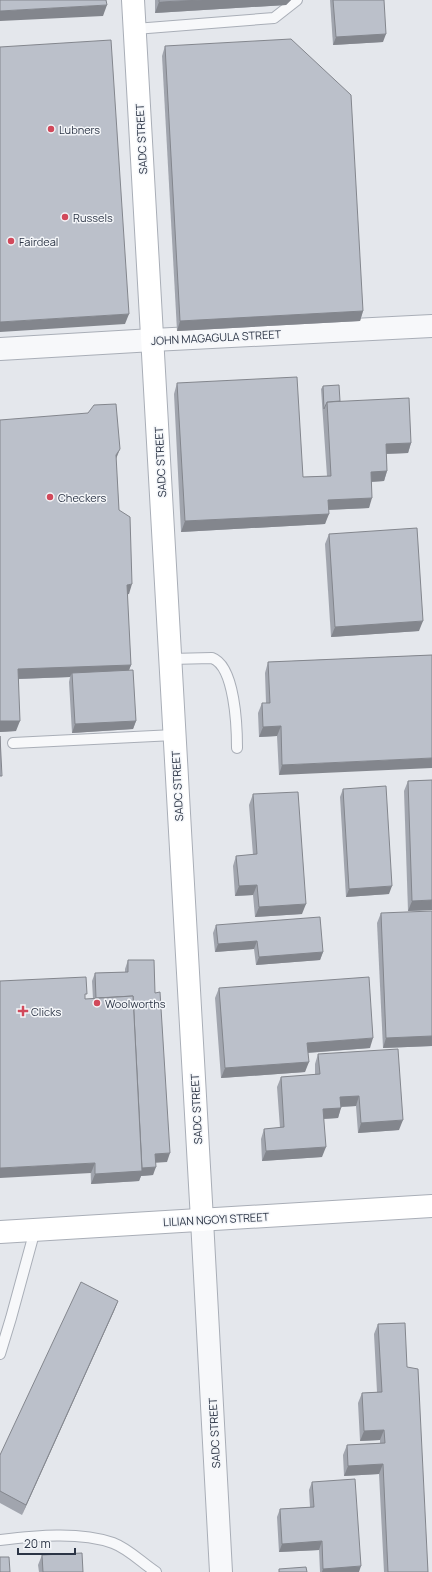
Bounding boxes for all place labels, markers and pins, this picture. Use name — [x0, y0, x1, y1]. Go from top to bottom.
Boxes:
place label: Lubners — [59, 122, 100, 137]
marker: Lubners — [46, 124, 56, 134]
place label: Russels — [73, 210, 113, 225]
marker: Russels — [60, 212, 70, 222]
place label: Fairdeal — [19, 234, 58, 249]
marker: Fairdeal — [6, 236, 16, 246]
place label: Checkers — [58, 490, 106, 505]
marker: Checkers — [45, 492, 55, 502]
place label: Woolworths — [105, 996, 166, 1011]
marker: Woolworths — [92, 998, 102, 1008]
place label: Clicks — [31, 1004, 61, 1019]
marker: Clicks — [18, 1006, 28, 1016]

